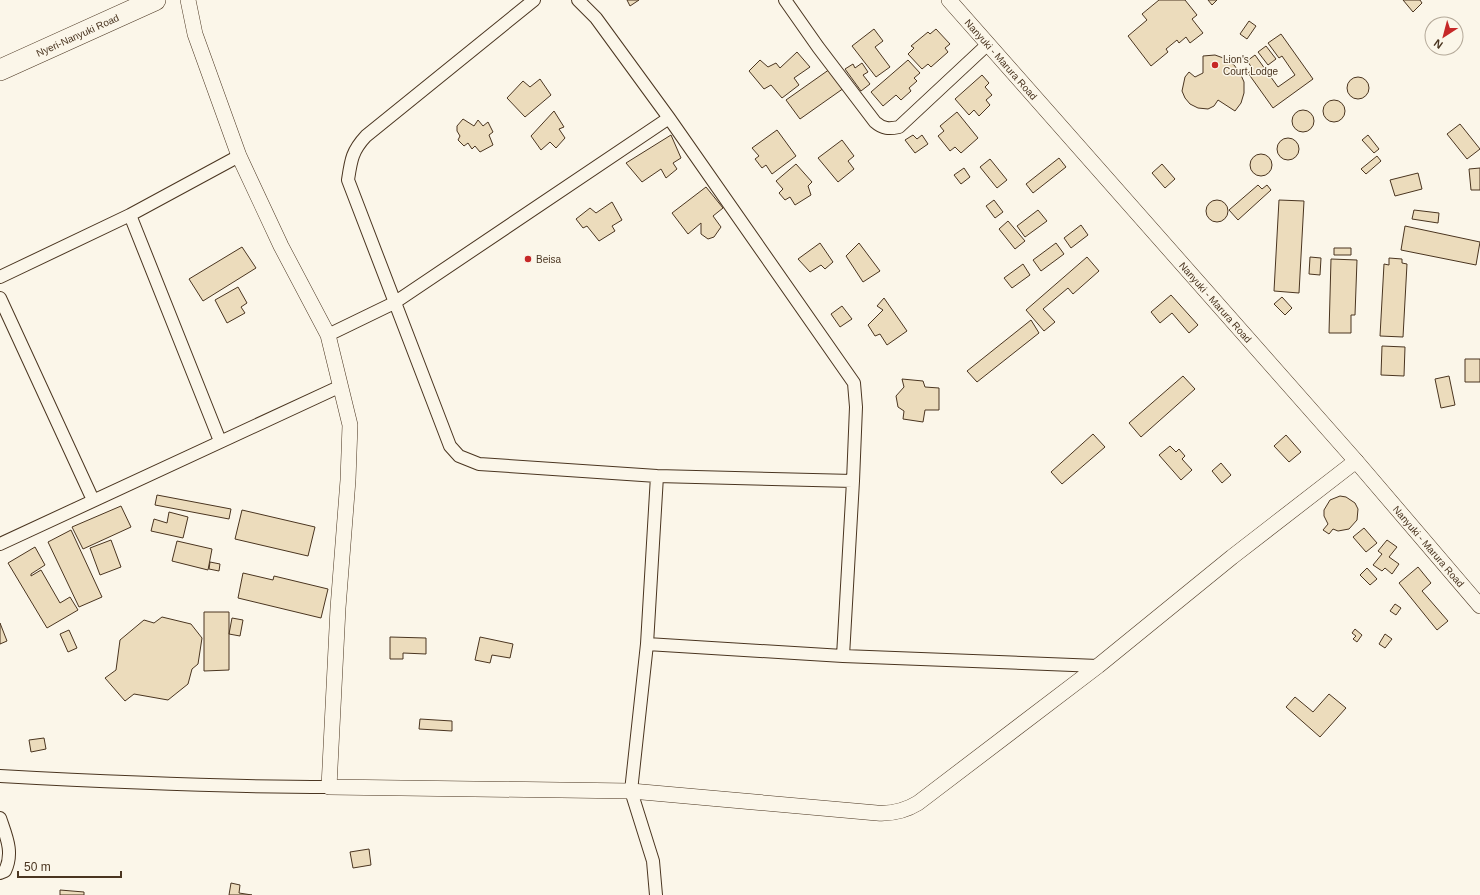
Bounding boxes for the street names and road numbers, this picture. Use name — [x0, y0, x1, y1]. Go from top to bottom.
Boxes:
street label: Nyeri-Nanyuki Road — [34, 12, 121, 58]
street label: Nanyuki - Marura Road — [963, 17, 1040, 102]
street label: Nanyuki - Marura Road — [1177, 260, 1254, 345]
street label: Nanyuki - Marura Road — [1391, 503, 1467, 589]

